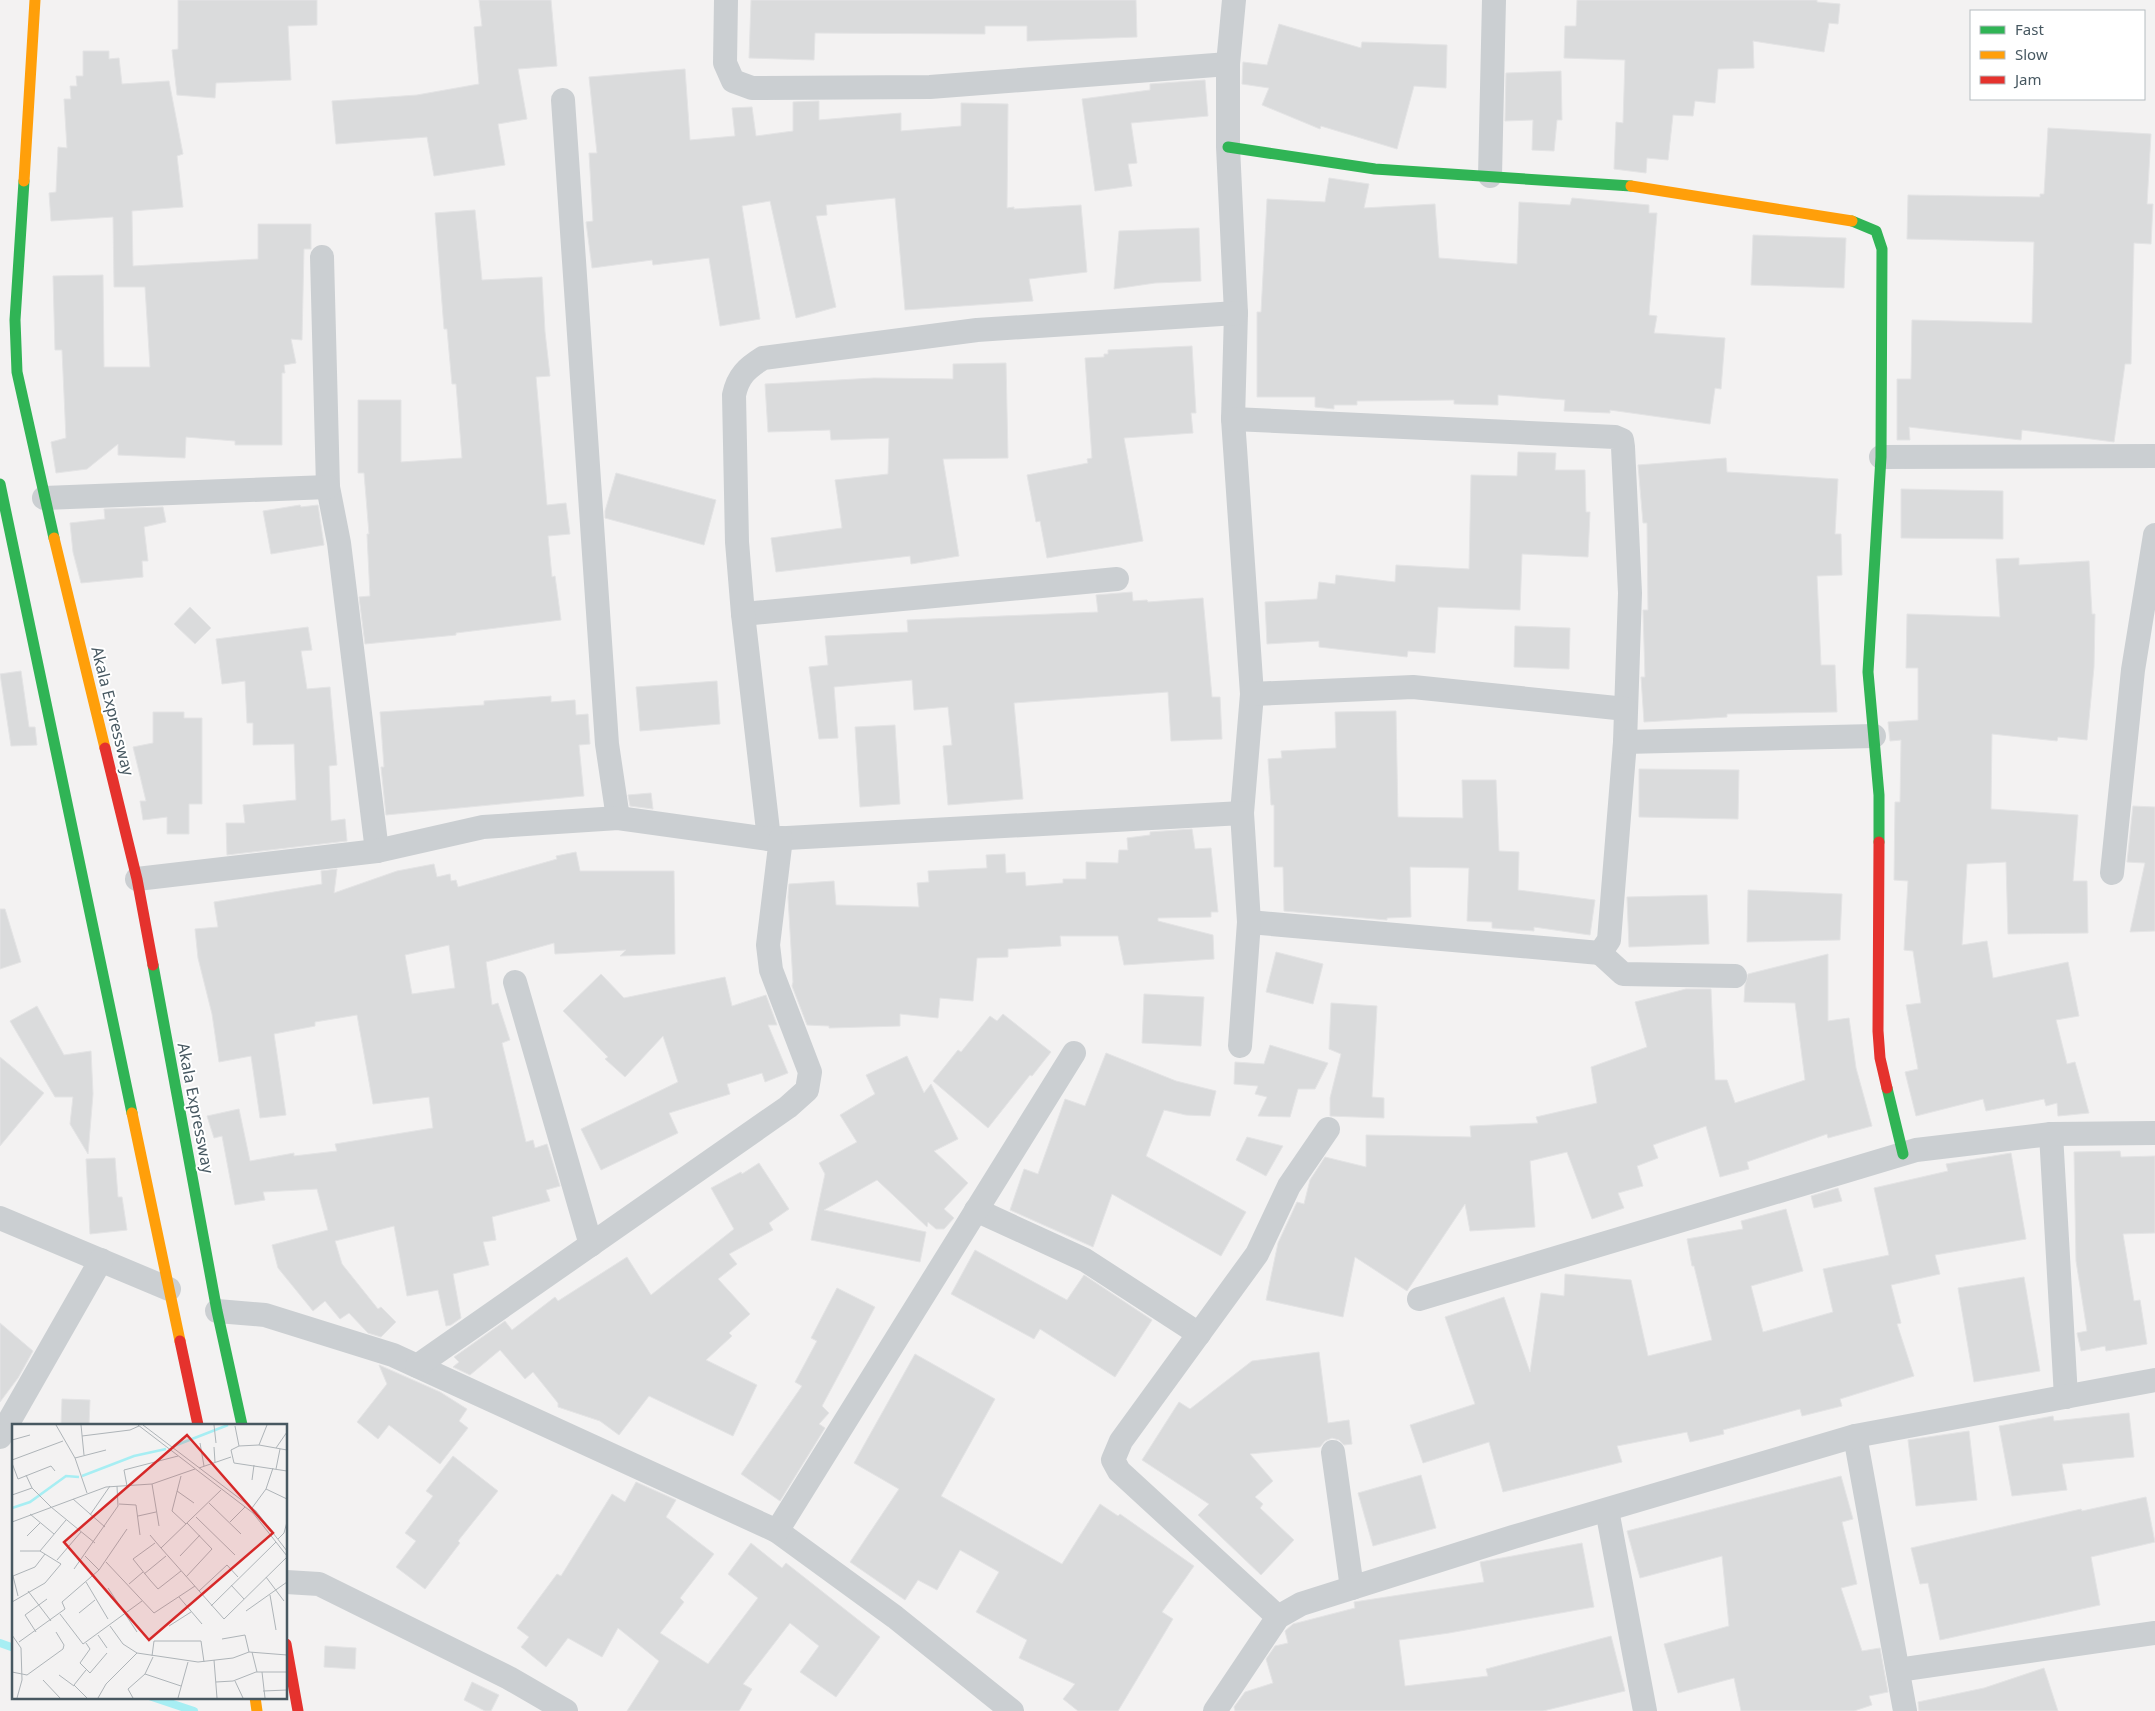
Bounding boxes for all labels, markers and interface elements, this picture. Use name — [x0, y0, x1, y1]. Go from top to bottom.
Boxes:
legend — [1970, 10, 2145, 100]
text: Fast — [2015, 19, 2044, 39]
text: Slow — [2015, 44, 2048, 64]
text: Jam — [2013, 69, 2042, 89]
street label: Akala Expressway — [86, 644, 140, 779]
street label: Akala Expressway — [173, 1041, 220, 1176]
inset map — [12, 1424, 288, 1698]

